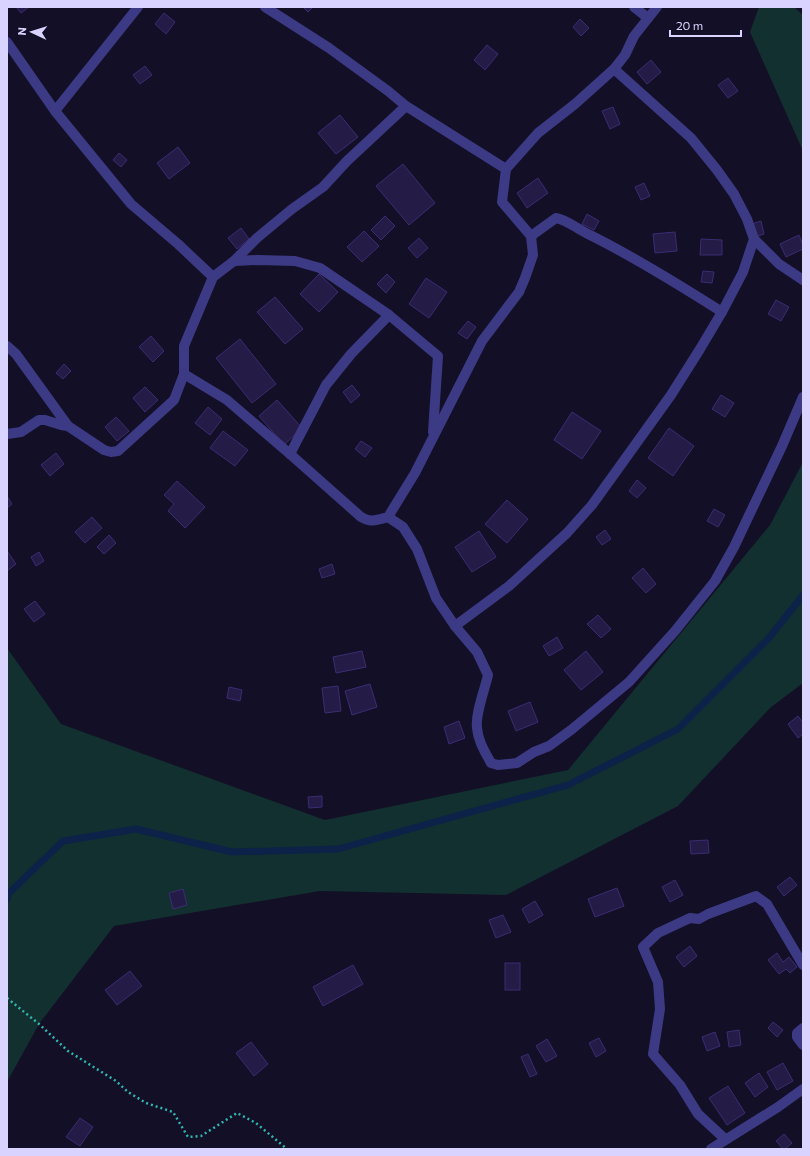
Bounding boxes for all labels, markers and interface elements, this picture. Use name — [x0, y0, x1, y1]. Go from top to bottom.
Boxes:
north arrow — [12, 12, 52, 52]
scale bar — [670, 12, 741, 38]
text: 20 m — [676, 18, 703, 32]
text: N — [15, 27, 28, 36]

